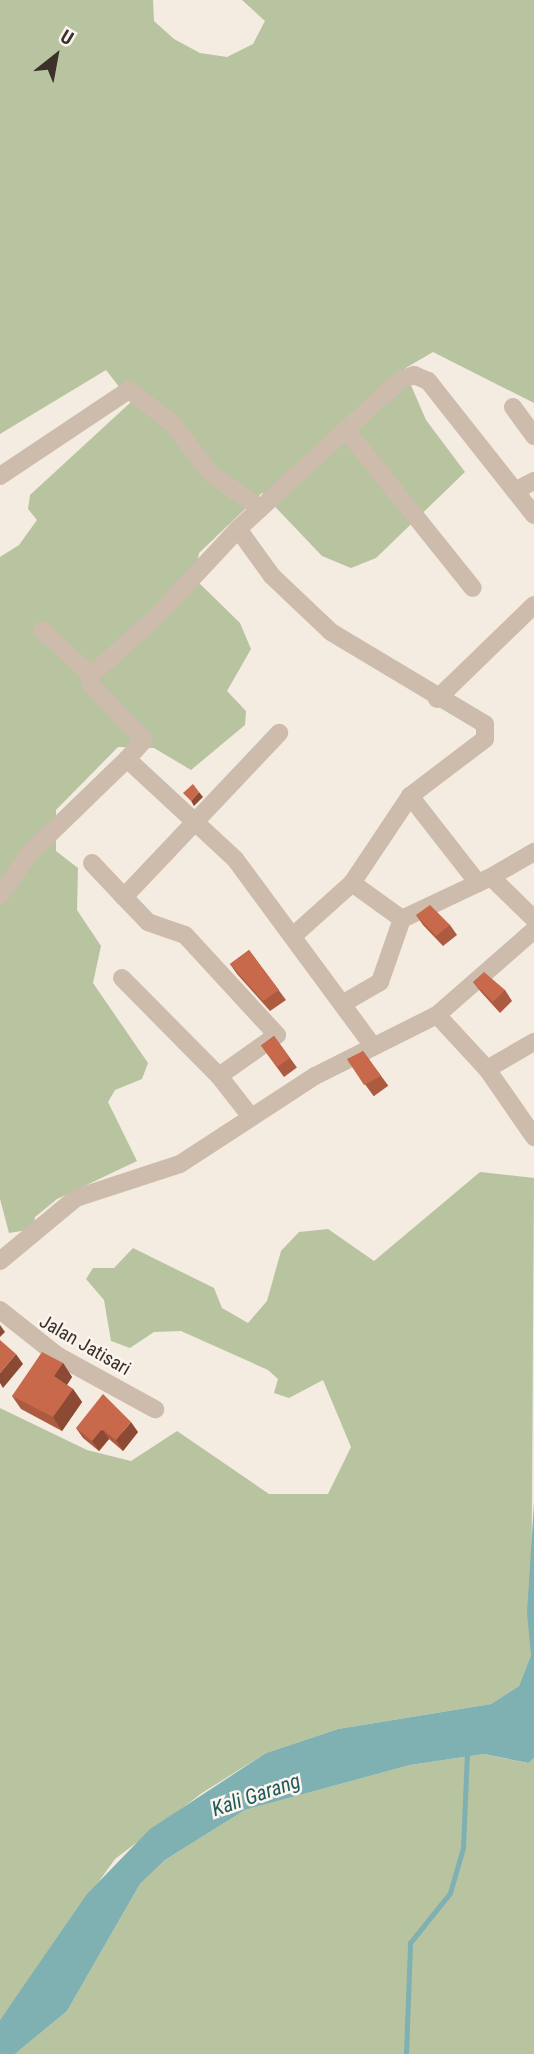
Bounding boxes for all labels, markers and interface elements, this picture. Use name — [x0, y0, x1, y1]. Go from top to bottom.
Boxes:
north arrow — [21, 21, 91, 91]
text: U — [56, 25, 78, 50]
street label: Jalan Jatisari — [35, 1310, 135, 1380]
water label: Kali Garang — [208, 1768, 304, 1822]

